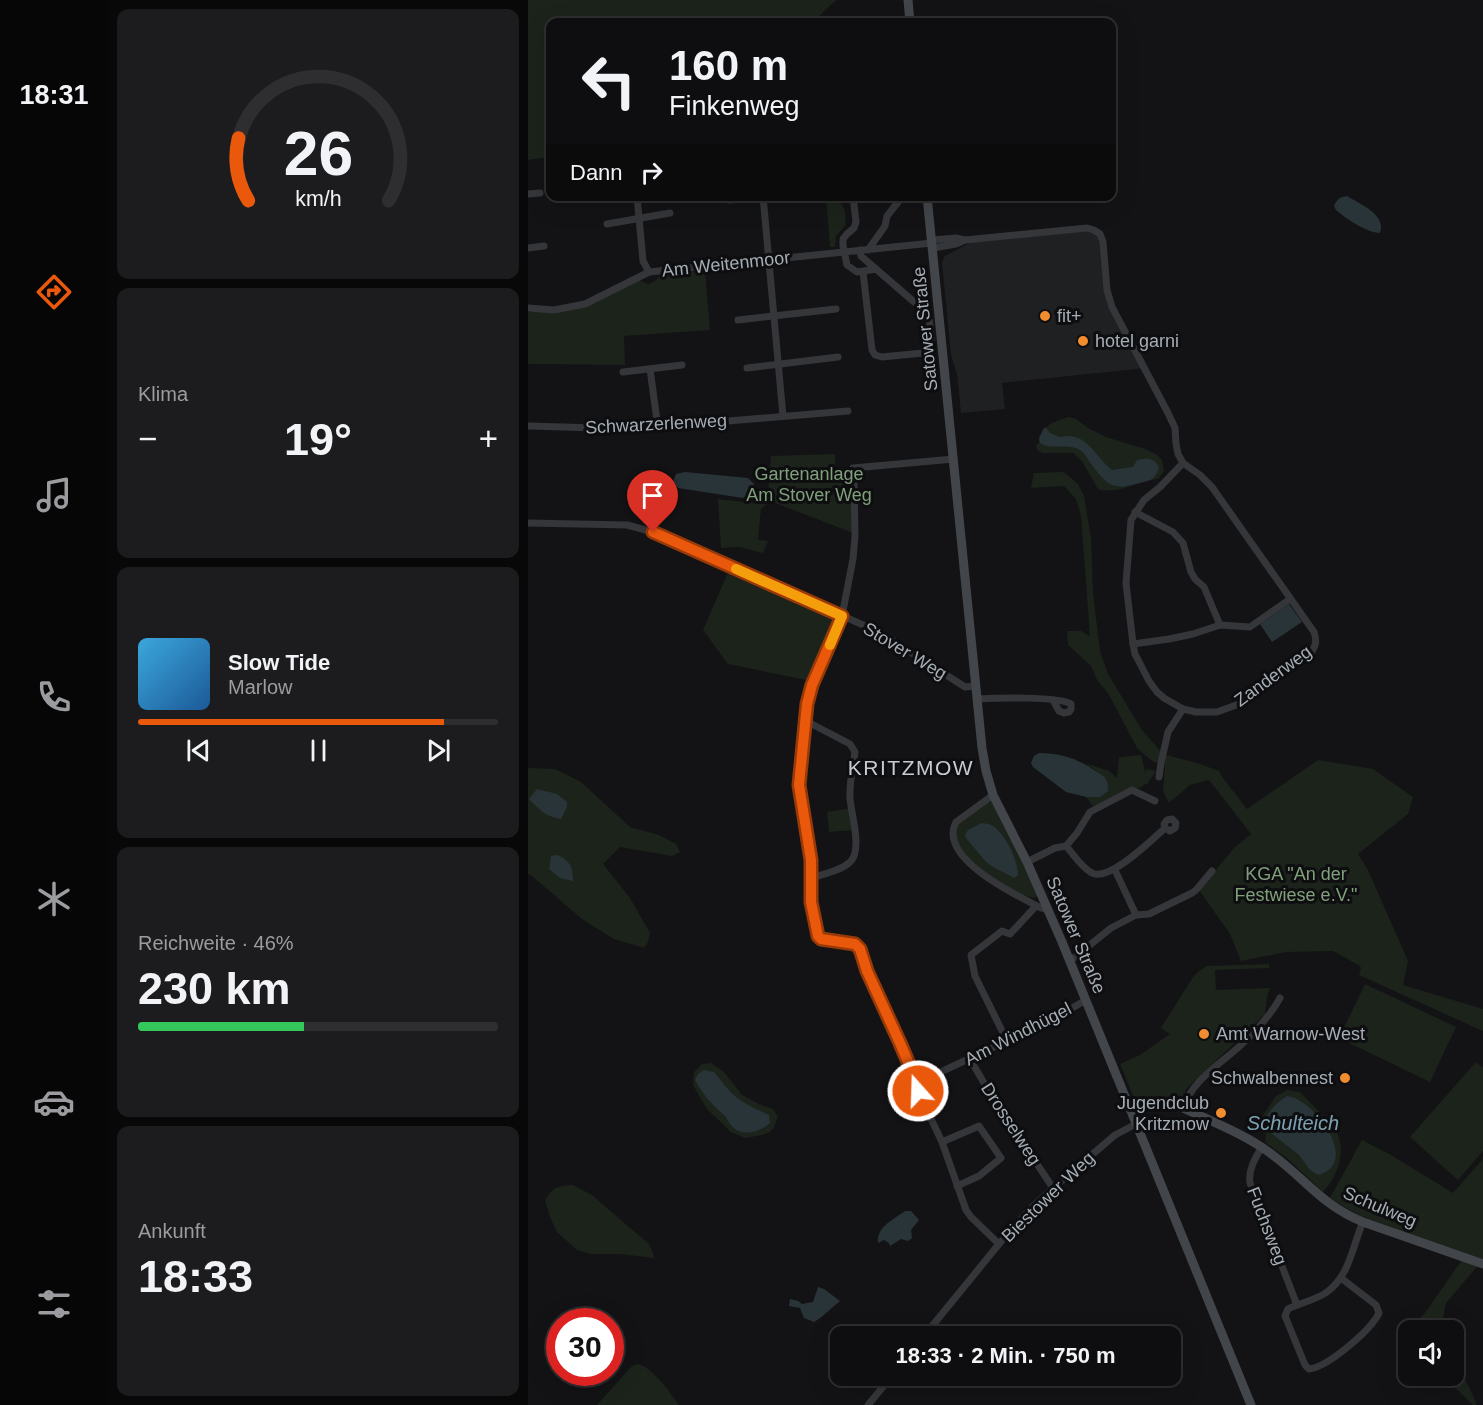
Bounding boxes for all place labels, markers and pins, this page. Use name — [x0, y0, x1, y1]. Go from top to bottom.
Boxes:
place label: fit+ — [1057, 306, 1082, 326]
marker: fit+ — [1038, 309, 1052, 323]
place label: hotel garni — [1095, 331, 1179, 351]
marker: hotel garni — [1076, 334, 1090, 348]
pin — [627, 470, 678, 532]
place label: Amt Warnow-West — [1216, 1024, 1365, 1044]
marker: Amt Warnow-West — [1197, 1027, 1211, 1041]
place label: Schwalbennest — [1211, 1068, 1333, 1088]
marker: Schwalbennest — [1338, 1071, 1352, 1085]
place label: Jugendclub Kritzmow — [1117, 1093, 1210, 1134]
marker: Jugendclub Kritzmow — [1214, 1106, 1228, 1120]

